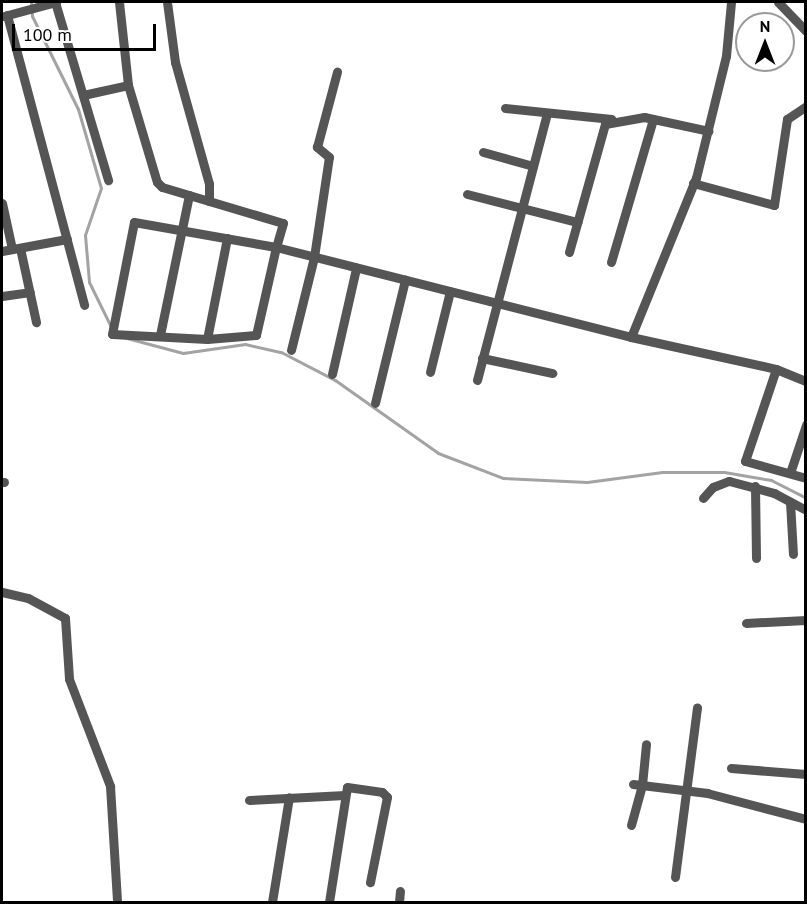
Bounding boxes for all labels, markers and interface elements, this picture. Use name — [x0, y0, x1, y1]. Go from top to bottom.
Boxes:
scale bar — [15, 12, 159, 50]
north arrow — [735, 12, 795, 72]
text: N — [760, 16, 770, 36]
text: 100 m — [23, 23, 72, 46]

